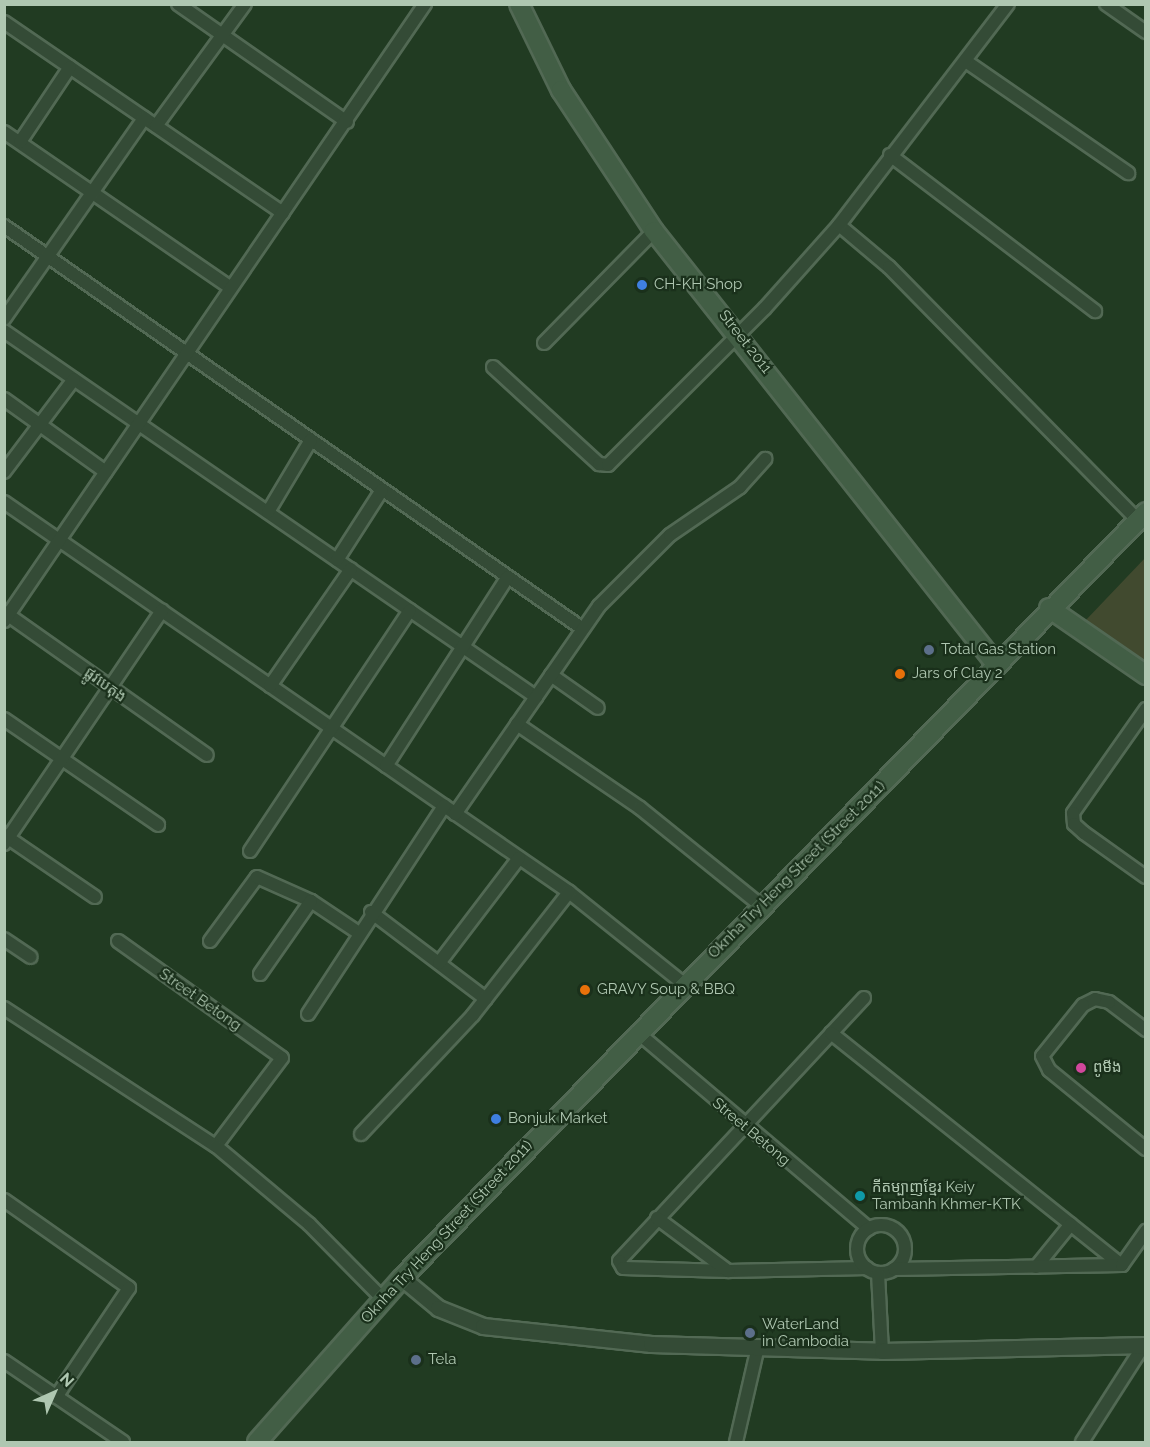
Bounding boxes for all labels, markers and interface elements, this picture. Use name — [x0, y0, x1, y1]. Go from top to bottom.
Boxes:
place label: CH-KH Shop — [654, 276, 742, 294]
marker: CH-KH Shop — [635, 278, 649, 292]
street label: Street 2011 — [715, 307, 775, 377]
place label: Total Gas Station — [941, 641, 1056, 659]
marker: Total Gas Station — [922, 643, 936, 657]
street label: ផ្លូវបេតុង — [81, 664, 129, 706]
place label: Jars of Clay 2 — [912, 665, 1003, 683]
marker: Jars of Clay 2 — [893, 667, 907, 681]
street label: Oknha Try Heng Street (Street 2011) — [704, 777, 890, 963]
street label: Street Betong — [156, 965, 244, 1035]
place label: GRAVY Soup & BBQ — [597, 981, 736, 999]
marker: GRAVY Soup & BBQ — [578, 983, 592, 997]
place label: ពូមីង — [1093, 1059, 1122, 1077]
marker: ពូមីង — [1074, 1061, 1088, 1075]
street label: Street Betong — [708, 1094, 794, 1170]
place label: Bonjuk Market — [508, 1110, 608, 1128]
marker: Bonjuk Market — [489, 1112, 503, 1126]
street label: Oknha Try Heng Street (Street 2011) — [357, 1137, 537, 1327]
place label: កីតម្បាញខ្មែរ Keiy Tambanh Khmer-KTK — [872, 1178, 1021, 1213]
marker: កីតម្បាញខ្មែរ Keiy Tambanh Khmer-KTK — [853, 1189, 867, 1203]
place label: WaterLand in Cambodia — [762, 1315, 849, 1350]
marker: WaterLand in Cambodia — [743, 1326, 757, 1340]
place label: Tela — [428, 1351, 457, 1369]
marker: Tela — [409, 1353, 423, 1367]
north arrow — [24, 1363, 84, 1423]
text: N — [56, 1369, 78, 1391]

